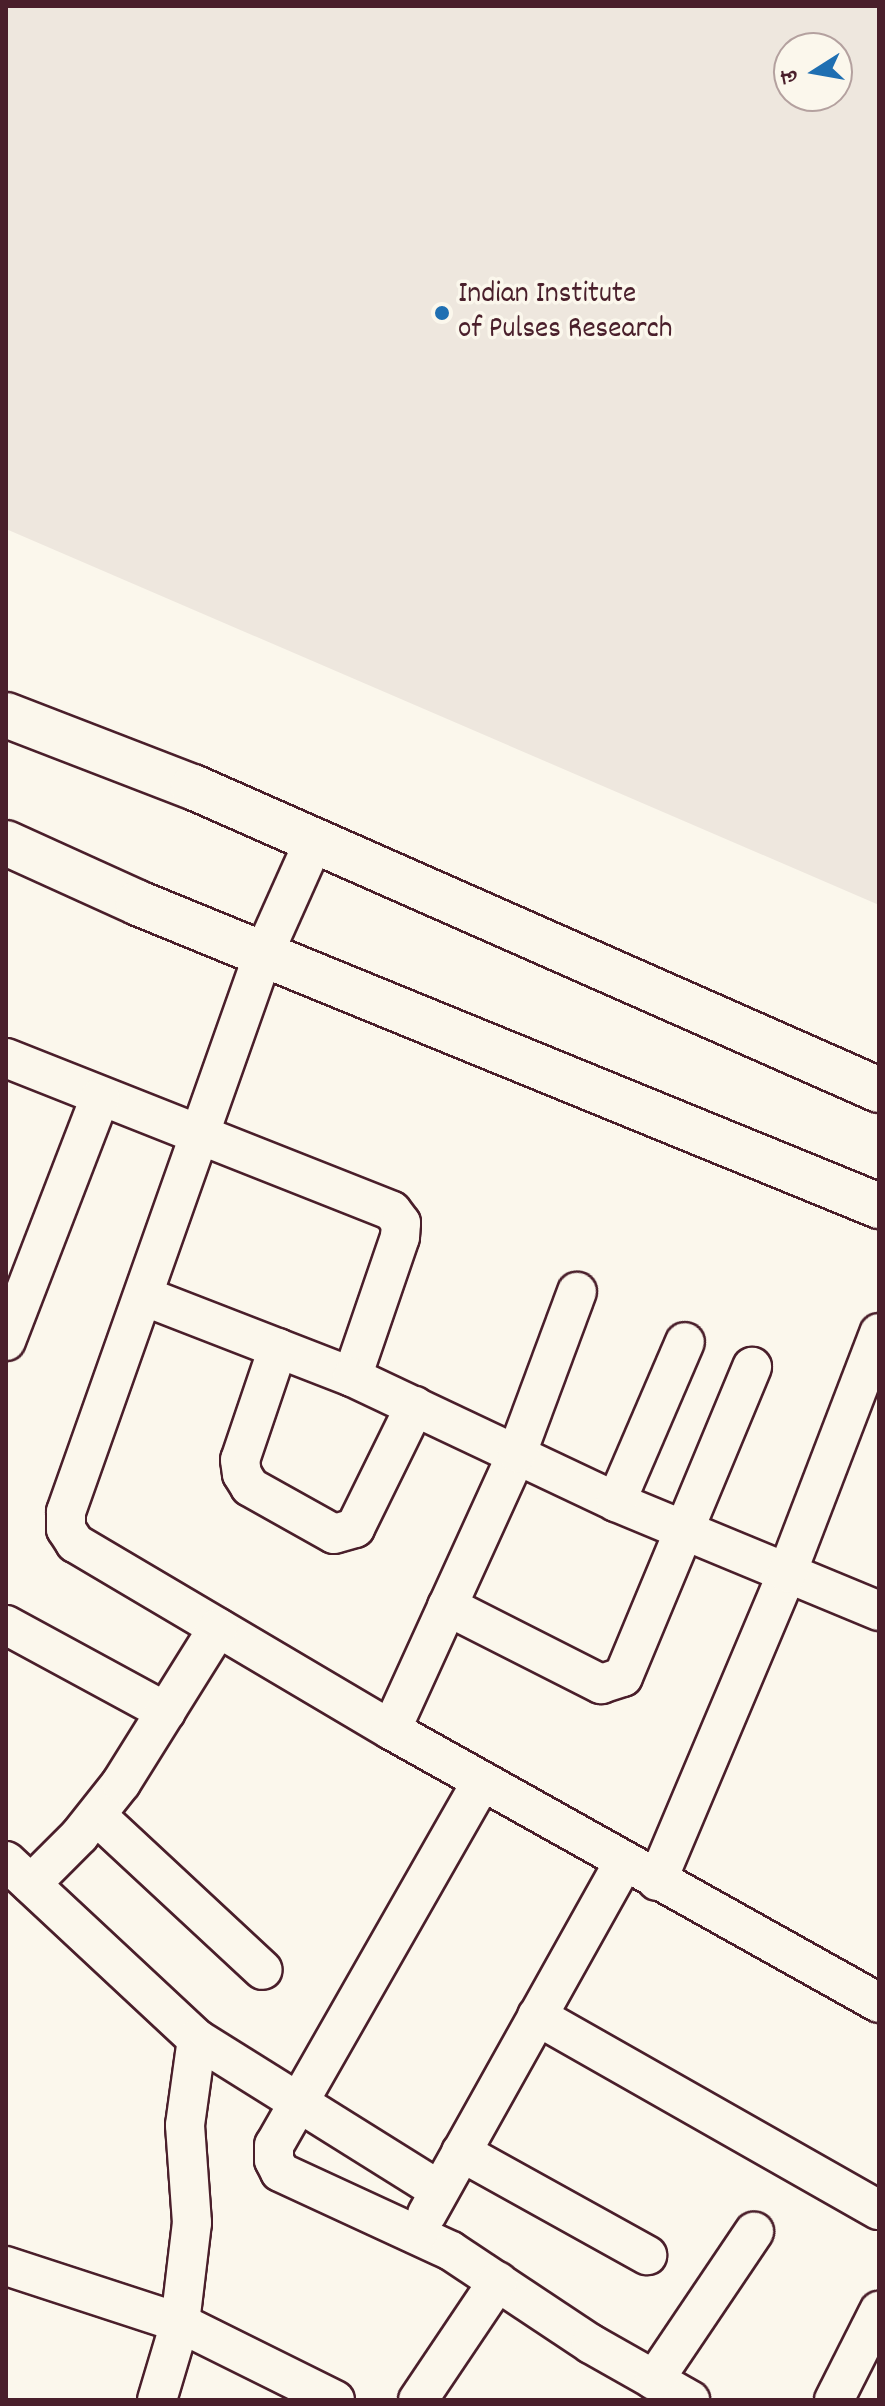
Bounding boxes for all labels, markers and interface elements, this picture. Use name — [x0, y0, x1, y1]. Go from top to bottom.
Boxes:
north arrow — [773, 32, 853, 112]
text: उ — [775, 67, 807, 85]
place label: Indian Institute of Pulses Research — [458, 278, 672, 348]
marker: Indian Institute of Pulses Research — [433, 304, 451, 322]

